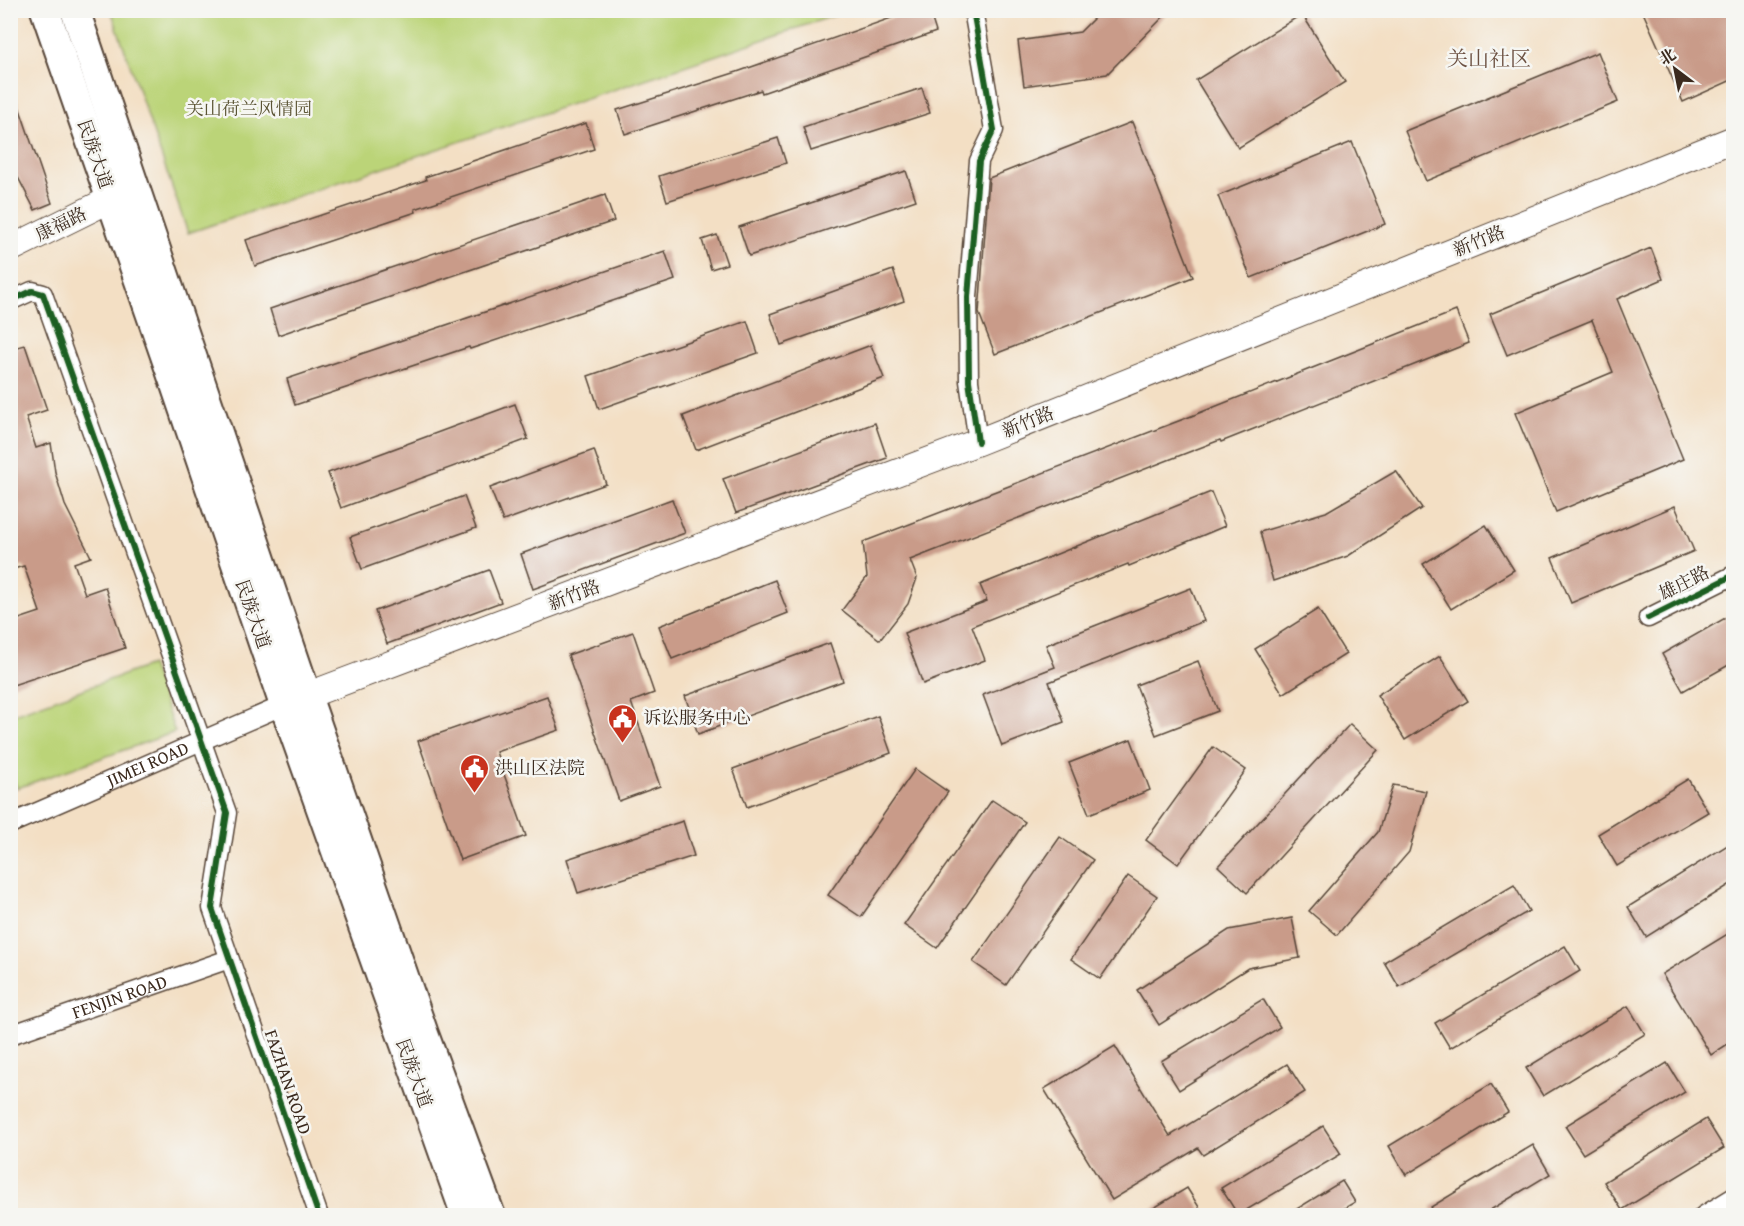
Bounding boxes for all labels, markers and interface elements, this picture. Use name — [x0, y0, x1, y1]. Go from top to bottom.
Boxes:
north arrow — [1645, 39, 1705, 99]
text: 北 — [1654, 42, 1680, 71]
district label: 关山社区 — [1447, 43, 1531, 74]
park label: 关山荷兰风情园 — [186, 95, 312, 122]
street label: 民族大道 — [71, 115, 120, 192]
street label: 康福路 — [31, 200, 91, 248]
street label: 新竹路 — [1449, 218, 1509, 263]
street label: 新竹路 — [998, 399, 1058, 444]
street label: 雄庄路 — [1654, 558, 1714, 607]
street label: 新竹路 — [544, 572, 604, 617]
street label: 民族大道 — [229, 575, 278, 652]
public building icon: 诉讼服务中心 — [606, 702, 638, 744]
place label: 诉讼服务中心 — [643, 704, 751, 731]
street label: JIMEI ROAD — [100, 734, 193, 794]
public building icon: 洪山区法院 — [458, 752, 490, 794]
place label: 洪山区法院 — [495, 754, 585, 781]
street label: FENJIN ROAD — [68, 967, 171, 1026]
street label: FAZHAN ROAD — [258, 1026, 319, 1138]
street label: 民族大道 — [389, 1034, 439, 1111]

